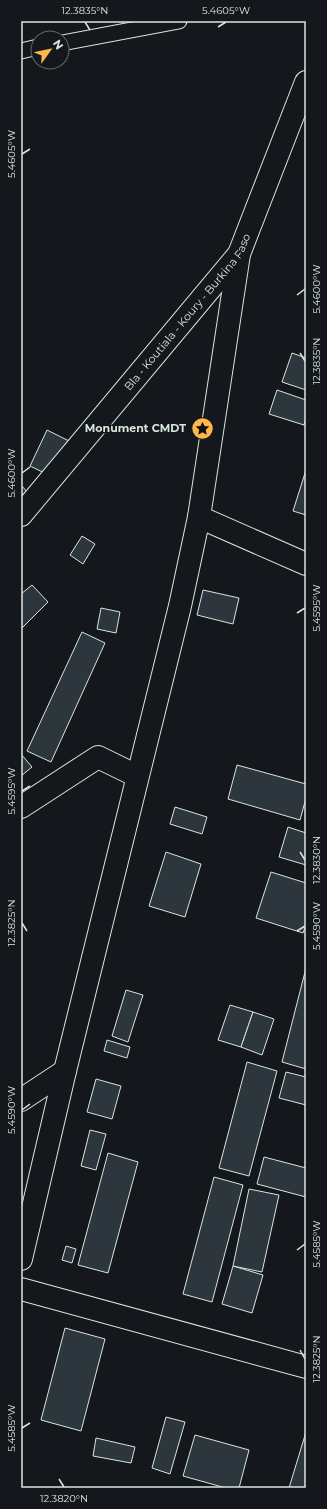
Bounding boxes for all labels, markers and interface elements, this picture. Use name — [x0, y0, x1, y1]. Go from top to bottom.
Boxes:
text: 12.3835°N — [61, 4, 109, 17]
text: 5.4605°W — [202, 4, 250, 17]
north arrow — [30, 30, 70, 70]
text: N — [50, 37, 67, 52]
text: 5.4605°W — [5, 130, 18, 178]
street label: Bla - Koutiala - Koury - Burkina Faso — [121, 231, 253, 393]
text: 5.4600°W — [310, 264, 323, 314]
text: 12.3835°N — [310, 337, 323, 385]
place icon: Monument CMDT — [189, 415, 215, 441]
place label: Monument CMDT — [85, 421, 186, 435]
text: 5.4600°W — [5, 448, 18, 498]
text: 5.4595°W — [310, 584, 323, 632]
text: 5.4595°W — [5, 767, 18, 815]
text: 12.3830°N — [310, 836, 323, 884]
text: 12.3825°N — [5, 899, 18, 947]
text: 5.4590°W — [310, 902, 323, 950]
text: 5.4590°W — [5, 1086, 18, 1134]
text: 5.4585°W — [310, 1220, 323, 1268]
text: 12.3825°N — [310, 1335, 323, 1383]
text: 5.4585°W — [5, 1404, 18, 1452]
text: 12.3820°N — [40, 1492, 88, 1505]

